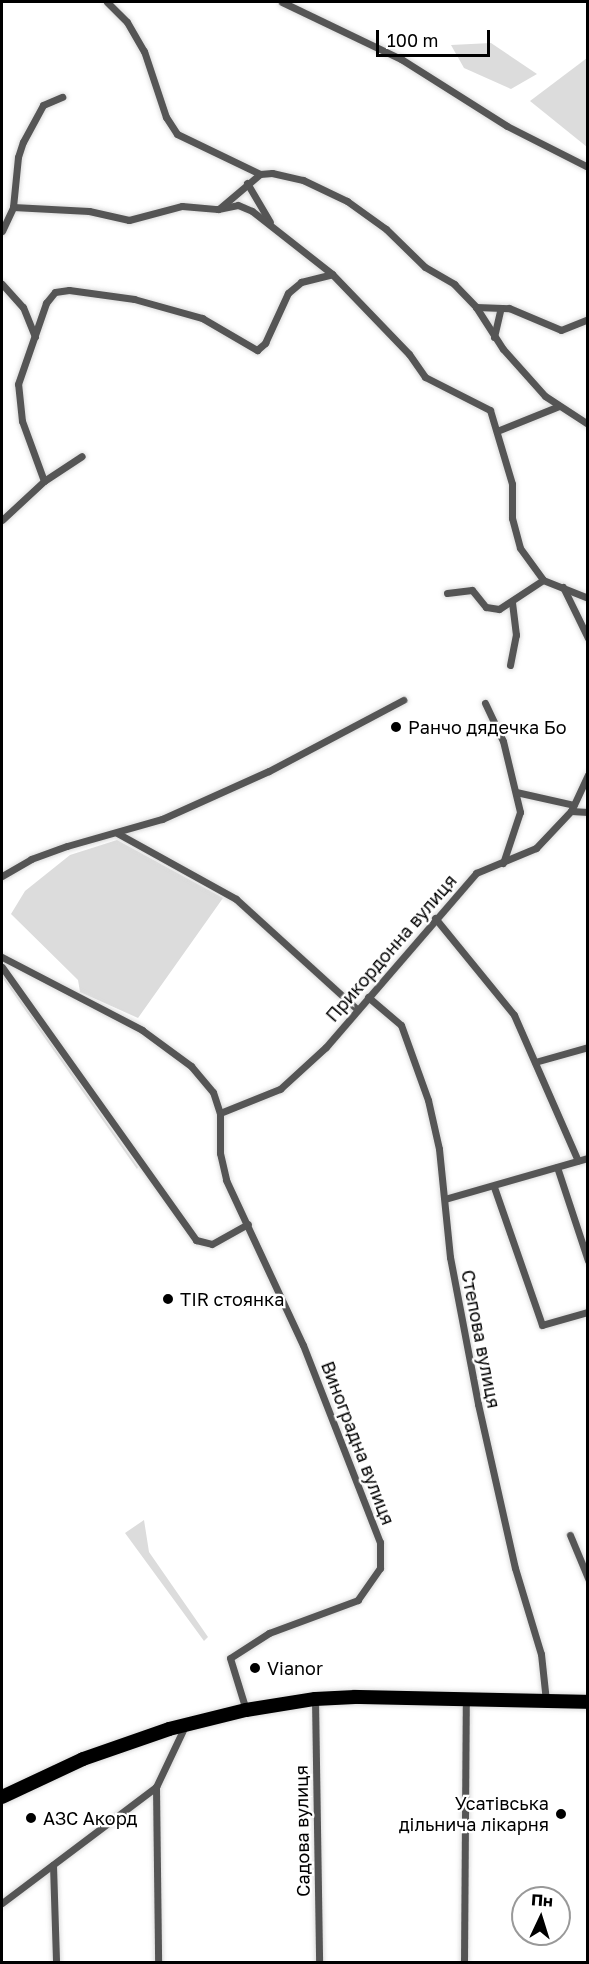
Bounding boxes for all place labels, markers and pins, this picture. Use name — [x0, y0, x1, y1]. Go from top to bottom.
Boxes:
place label: Ранчо дядечка Бо — [408, 716, 566, 738]
marker: Ранчо дядечка Бо — [389, 720, 403, 734]
place label: TIR стоянка — [180, 1288, 284, 1310]
marker: TIR стоянка — [161, 1292, 175, 1306]
place label: Vianor — [267, 1657, 323, 1679]
marker: Vianor — [248, 1661, 262, 1675]
place label: Усатівська дільнича лікарня — [399, 1793, 549, 1836]
place label: АЗС Акорд — [43, 1807, 137, 1829]
marker: Усатівська дільнича лікарня — [554, 1807, 568, 1821]
marker: АЗС Акорд — [24, 1811, 38, 1825]

